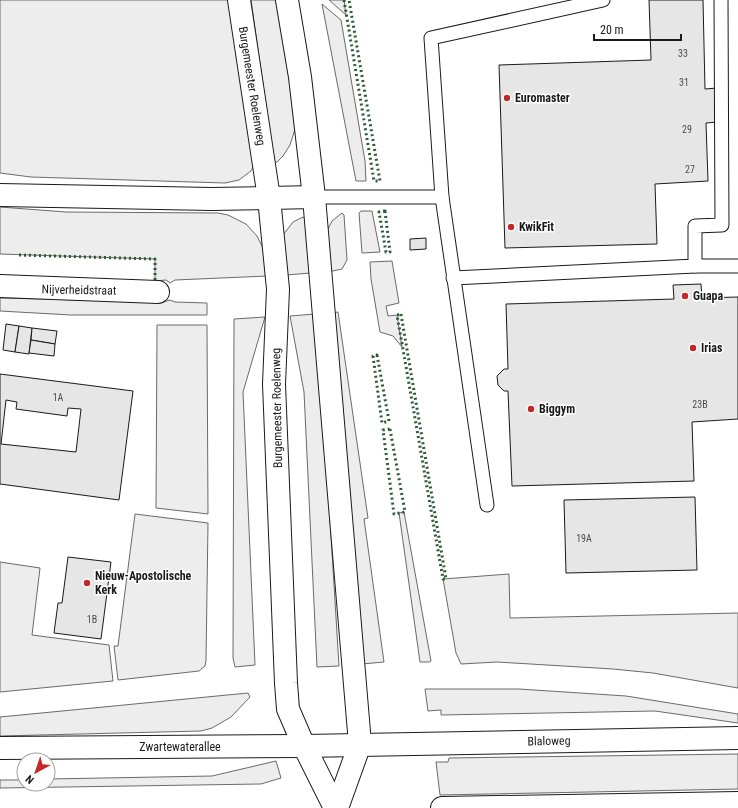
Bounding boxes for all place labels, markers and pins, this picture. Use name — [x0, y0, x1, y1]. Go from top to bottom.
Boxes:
place label: Euromaster — [515, 91, 570, 105]
marker: Euromaster — [502, 93, 512, 103]
place label: KwikFit — [519, 220, 554, 234]
marker: KwikFit — [506, 222, 516, 232]
place label: Guapa — [693, 289, 724, 303]
marker: Guapa — [680, 291, 690, 301]
place label: Irias — [701, 341, 723, 355]
marker: Irias — [688, 343, 698, 353]
place label: Biggym — [539, 402, 575, 416]
marker: Biggym — [526, 404, 536, 414]
place label: Nieuw-Apostolische Kerk — [95, 569, 192, 597]
marker: Nieuw-Apostolische Kerk — [82, 578, 92, 588]

